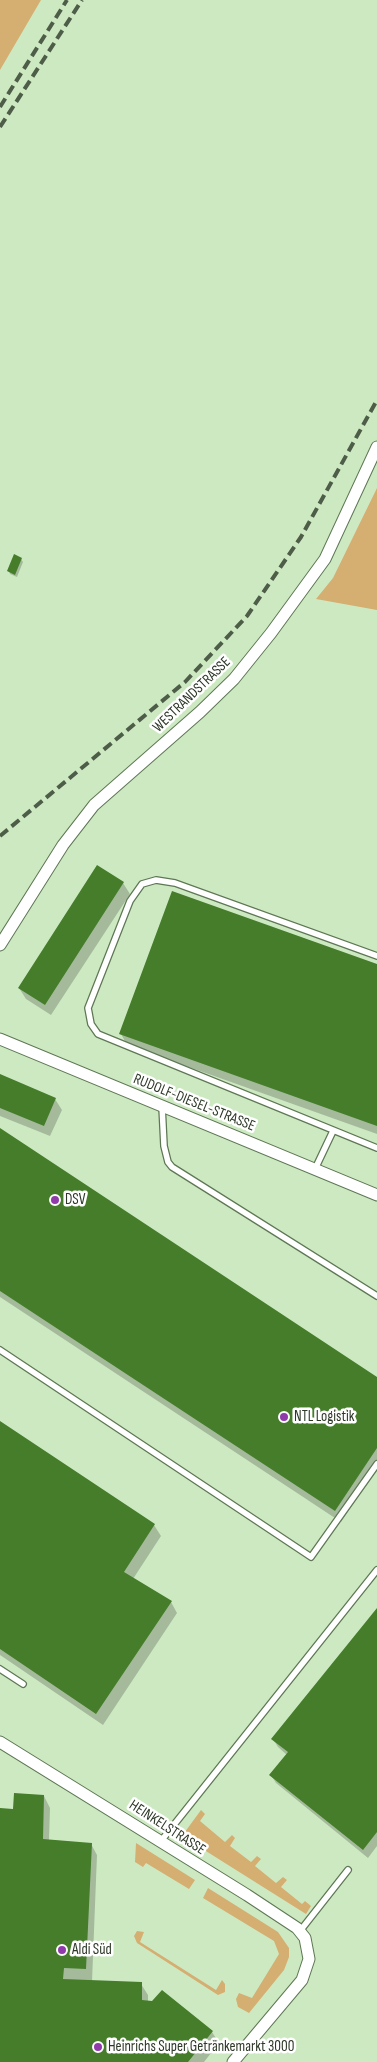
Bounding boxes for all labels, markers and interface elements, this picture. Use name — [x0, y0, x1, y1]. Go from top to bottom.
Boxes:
street label: WESTRANDSTRASSE — [149, 653, 235, 737]
street label: RUDOLF-DIESEL-STRASSE — [131, 1070, 257, 1136]
place label: DSV — [65, 1191, 85, 1209]
marker: DSV — [49, 1194, 61, 1206]
place label: NTL Logistik — [294, 1408, 354, 1426]
marker: NTL Logistik — [278, 1411, 290, 1423]
street label: HEINKELSTRASSE — [125, 1797, 209, 1859]
place label: Aldi Süd — [72, 1941, 112, 1959]
marker: Aldi Süd — [56, 1944, 68, 1956]
place label: Heinrichs Super Getränkemarkt 3000 — [108, 2038, 294, 2056]
marker: Heinrichs Super Getränkemarkt 3000 — [92, 2041, 104, 2053]

